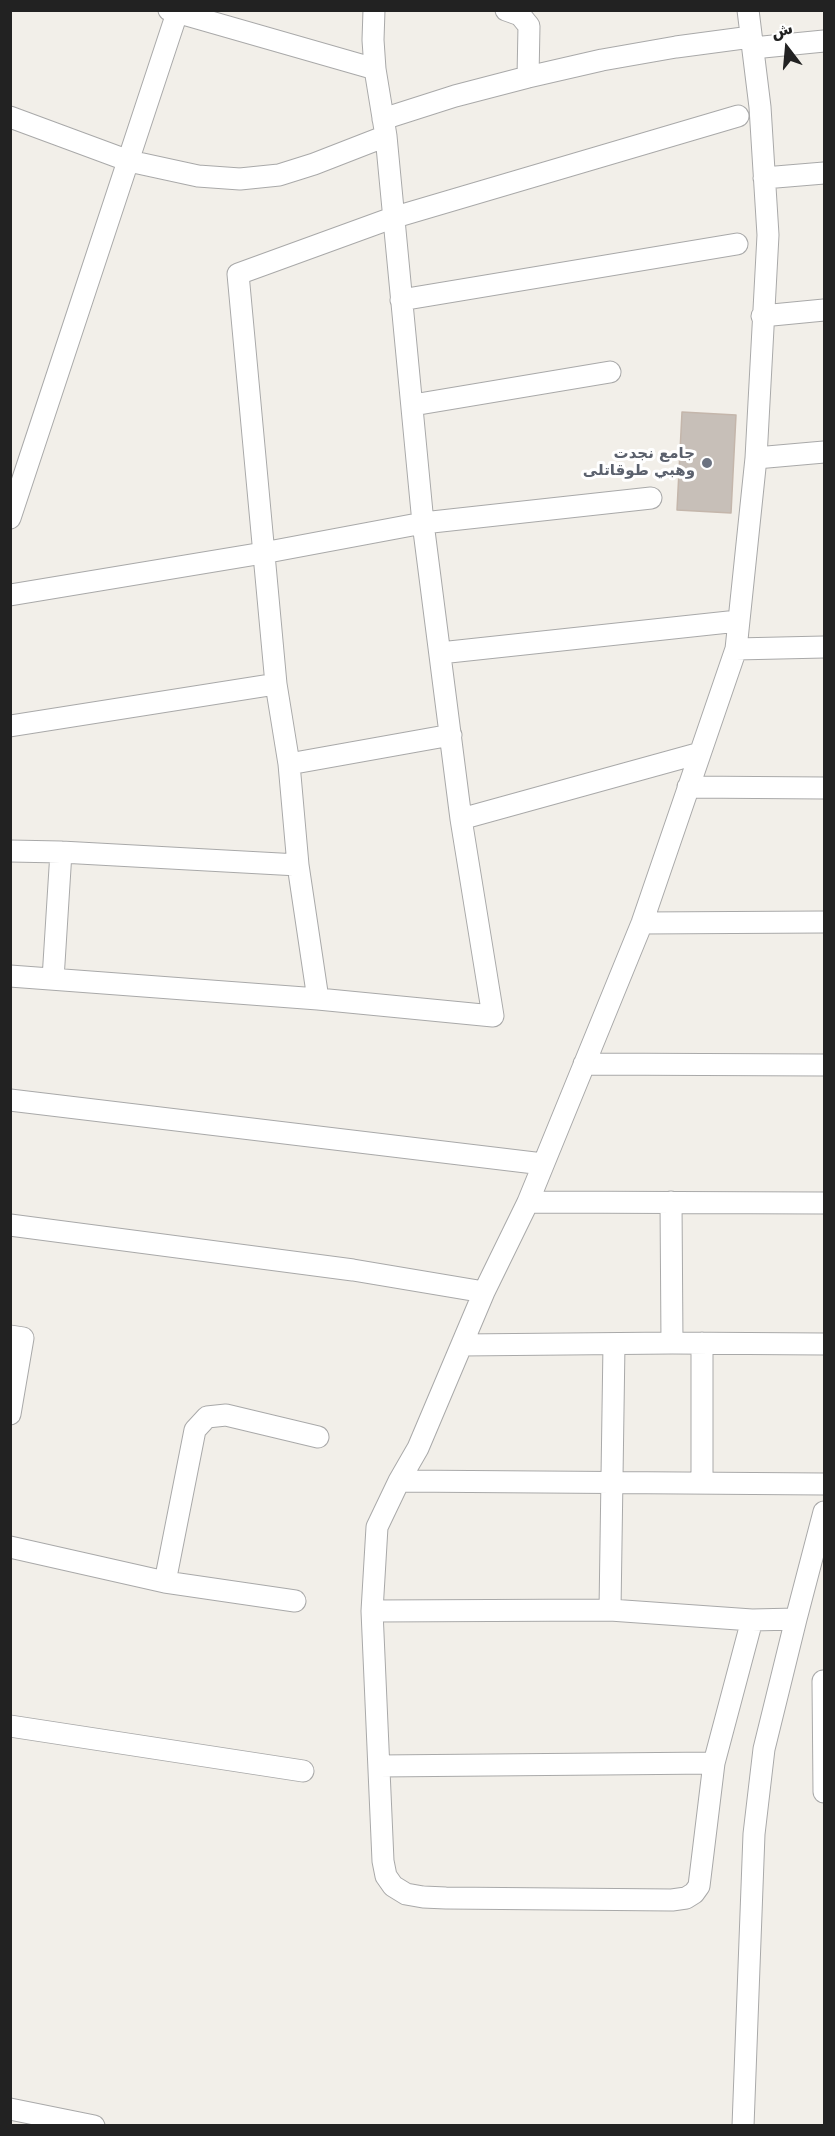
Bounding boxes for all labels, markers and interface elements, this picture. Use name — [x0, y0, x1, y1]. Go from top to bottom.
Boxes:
north arrow — [757, 18, 817, 78]
text: ش — [769, 18, 795, 42]
place label: جامع نجدت وهبي طوقاتلى — [583, 445, 695, 480]
marker: جامع نجدت وهبي طوقاتلى — [700, 456, 714, 470]

